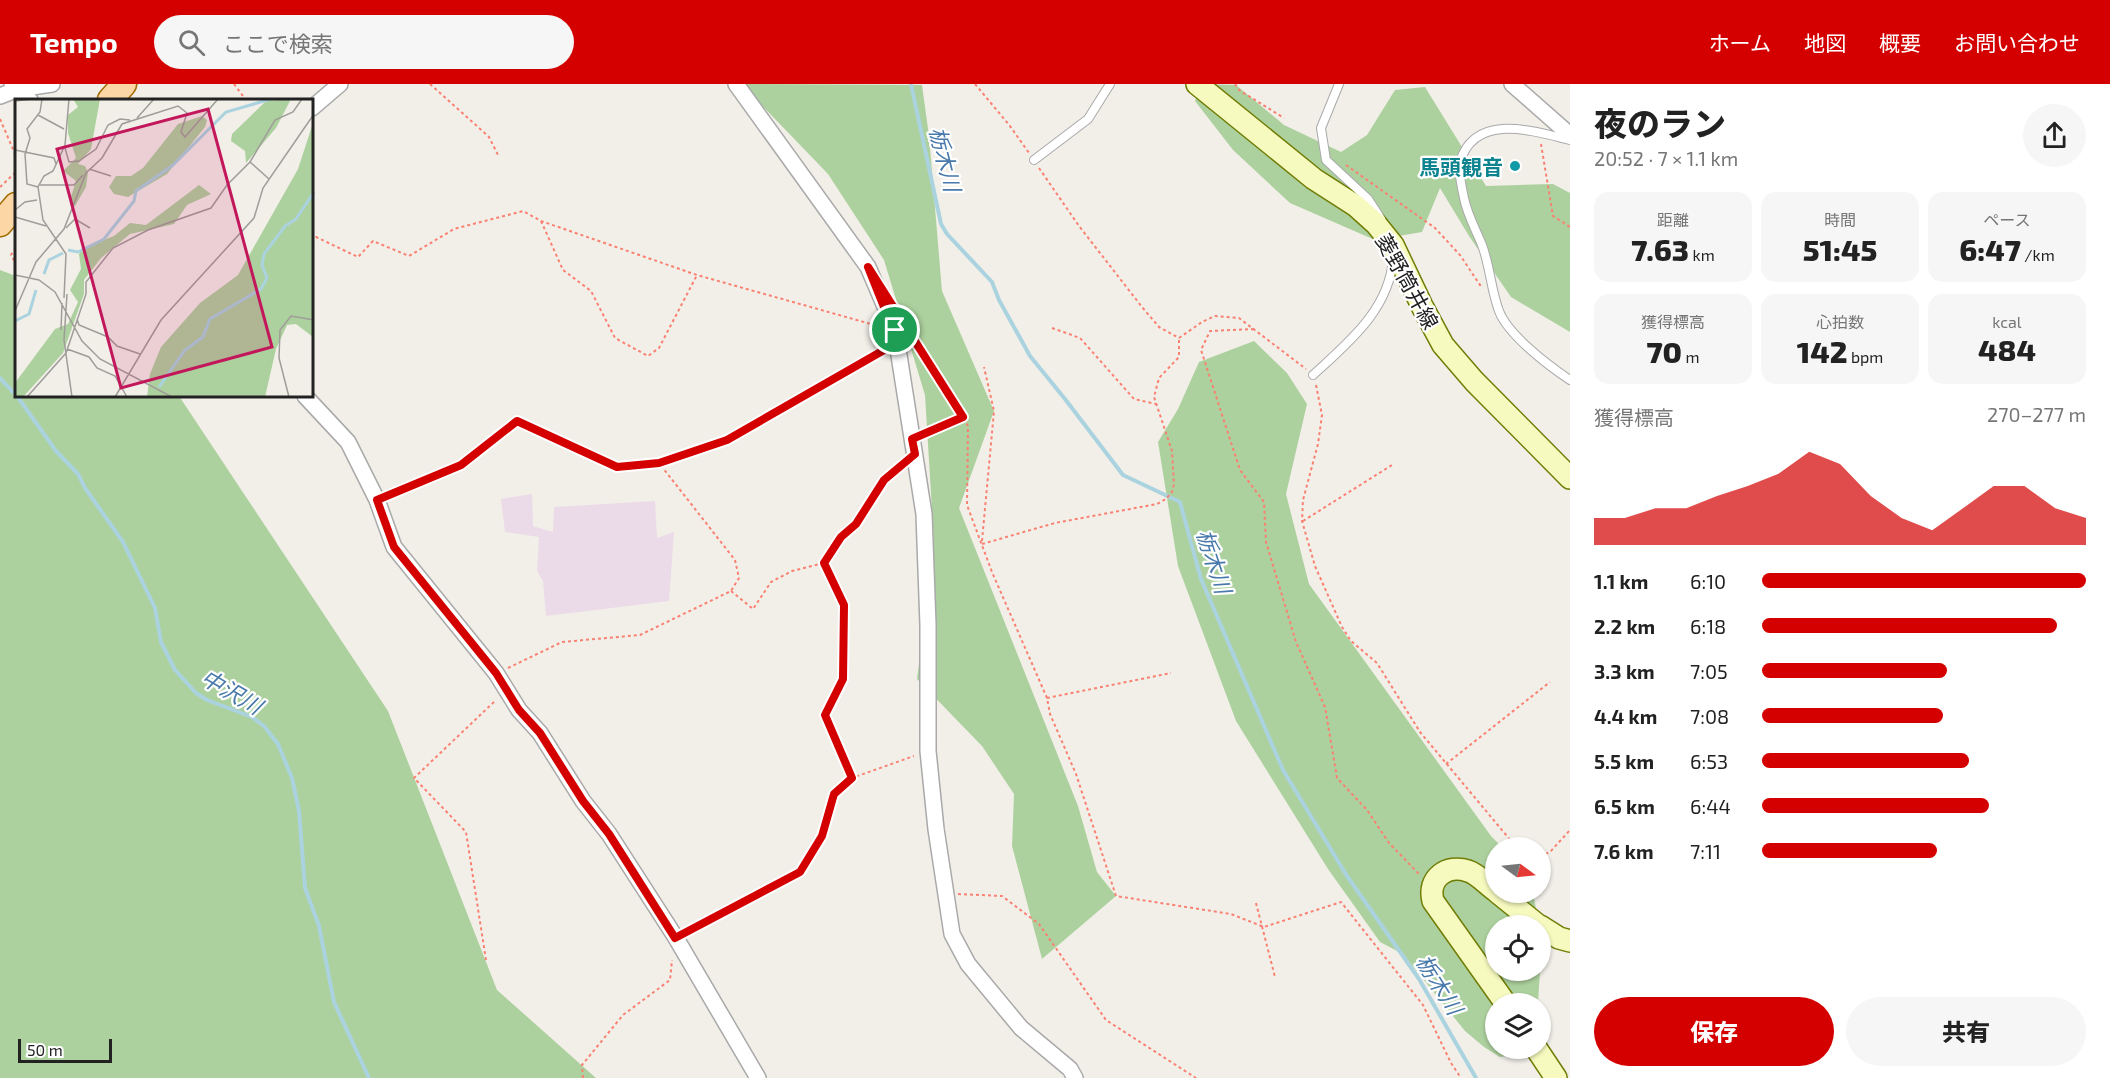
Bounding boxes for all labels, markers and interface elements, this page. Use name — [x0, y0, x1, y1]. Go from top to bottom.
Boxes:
search box — [154, 15, 574, 69]
text: Tempo — [30, 25, 118, 59]
icon: search — [175, 26, 208, 59]
text: ここで検索 — [223, 30, 333, 56]
text: ホーム — [1709, 30, 1771, 55]
text: 地図 — [1804, 30, 1846, 55]
text: 概要 — [1879, 30, 1921, 55]
text: お問い合わせ — [1954, 30, 2080, 55]
inset map — [15, 99, 314, 398]
text: 夜のラン — [1594, 103, 1726, 143]
button: share — [2023, 104, 2086, 167]
water label: 栃木川 — [925, 124, 967, 196]
text: 20:52 · 7 × 1.1 km — [1594, 146, 1738, 170]
place label: 馬頭観音 — [1419, 154, 1503, 179]
marker: 馬頭観音 — [1508, 159, 1522, 173]
text: 距離 — [1657, 210, 1689, 229]
text: 時間 — [1824, 210, 1856, 229]
text: ペース — [1983, 210, 2031, 229]
street label: 菱野筒井線 — [1372, 229, 1444, 333]
text: 7.63 — [1631, 231, 1689, 267]
text: 51:45 — [1803, 231, 1877, 267]
text: 6:47 — [1959, 231, 2021, 267]
text: km — [1689, 245, 1715, 264]
text: /km — [2021, 245, 2055, 264]
pin — [869, 304, 920, 355]
text: 獲得標高 — [1641, 312, 1705, 331]
text: 心拍数 — [1816, 312, 1864, 331]
text: kcal — [1992, 312, 2022, 331]
icon: arrive — [878, 313, 911, 346]
text: 484 — [1978, 331, 2036, 367]
text: 70 — [1646, 333, 1682, 369]
text: 142 — [1797, 333, 1847, 369]
text: m — [1682, 347, 1700, 366]
text: bpm — [1847, 347, 1883, 366]
text: 270–277 m — [1987, 402, 2086, 426]
text: 獲得標高 — [1594, 405, 1674, 429]
water label: 栃木川 — [1192, 526, 1238, 598]
text: 1.1 km — [1594, 569, 1648, 593]
text: 6:10 — [1690, 569, 1726, 593]
text: 2.2 km — [1594, 614, 1655, 638]
text: 6:18 — [1690, 614, 1726, 638]
text: 3.3 km — [1594, 659, 1655, 683]
text: 7:05 — [1690, 659, 1728, 683]
water label: 中沢川 — [197, 663, 269, 720]
text: 4.4 km — [1594, 704, 1657, 728]
text: 7:08 — [1690, 704, 1729, 728]
text: 5.5 km — [1594, 749, 1654, 773]
text: 6:53 — [1690, 749, 1728, 773]
text: 6.5 km — [1594, 794, 1655, 818]
text: 6:44 — [1690, 794, 1731, 818]
north arrow — [1485, 837, 1551, 903]
map controls — [1485, 837, 1551, 1059]
text: 7.6 km — [1594, 839, 1654, 863]
text: 7:11 — [1690, 839, 1721, 863]
button: locate — [1485, 915, 1551, 981]
water label: 栃木川 — [1411, 949, 1470, 1021]
button: layers — [1485, 993, 1551, 1059]
button: 保存 — [1594, 997, 1834, 1066]
button: 共有 — [1846, 997, 2086, 1066]
scale bar — [18, 1036, 112, 1064]
text: 50 m — [27, 1040, 63, 1059]

